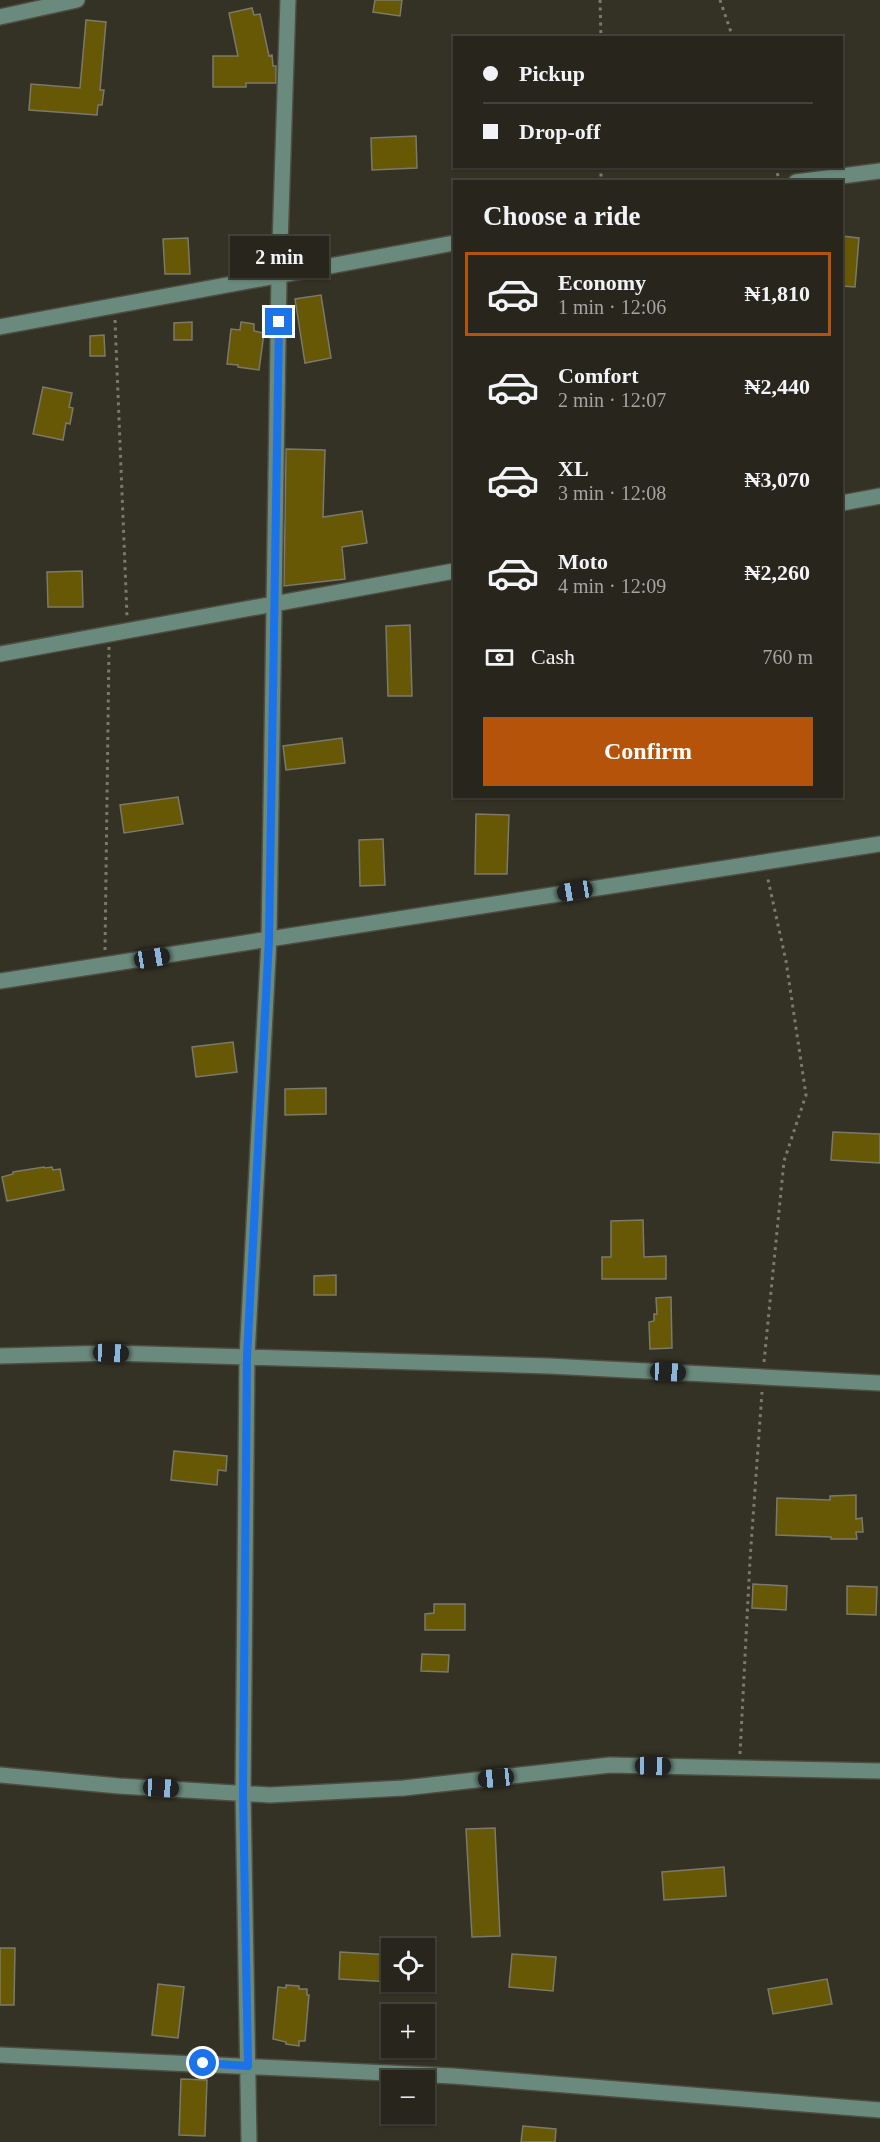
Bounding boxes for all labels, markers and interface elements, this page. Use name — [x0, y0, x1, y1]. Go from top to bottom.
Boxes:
text: Pickup — [519, 61, 585, 86]
text: Drop-off — [519, 119, 600, 144]
text: Choose a ride — [483, 201, 641, 231]
callout: 2 min — [230, 235, 328, 277]
text: 2 min — [255, 246, 304, 268]
icon: car — [486, 267, 540, 321]
text: Economy — [558, 270, 646, 295]
text: ₦1,810 — [745, 281, 810, 306]
text: 1 min · 12:06 — [558, 296, 666, 318]
route end — [265, 308, 292, 335]
icon: car — [486, 360, 540, 414]
text: Comfort — [558, 363, 639, 388]
text: ₦2,440 — [745, 374, 810, 399]
text: 2 min · 12:07 — [558, 389, 666, 411]
icon: car — [486, 453, 540, 507]
text: XL — [558, 456, 589, 481]
text: ₦3,070 — [745, 467, 810, 492]
text: 3 min · 12:08 — [558, 482, 666, 504]
icon: car — [486, 546, 540, 600]
text: Moto — [558, 549, 608, 574]
text: ₦2,260 — [745, 560, 810, 585]
text: 4 min · 12:09 — [558, 575, 666, 597]
icon: cash — [483, 641, 516, 674]
text: Cash — [531, 644, 575, 669]
text: 760 m — [762, 646, 813, 668]
button: Confirm — [483, 717, 813, 786]
car — [556, 879, 594, 903]
car — [133, 946, 171, 970]
car — [93, 1343, 129, 1363]
car — [650, 1362, 686, 1382]
car — [635, 1757, 671, 1775]
car — [477, 1767, 515, 1789]
car — [143, 1778, 179, 1798]
map controls — [381, 1938, 435, 2124]
button: locate — [381, 1938, 435, 1992]
button: + — [381, 2004, 435, 2058]
route start — [189, 2049, 216, 2076]
button: − — [381, 2070, 435, 2124]

